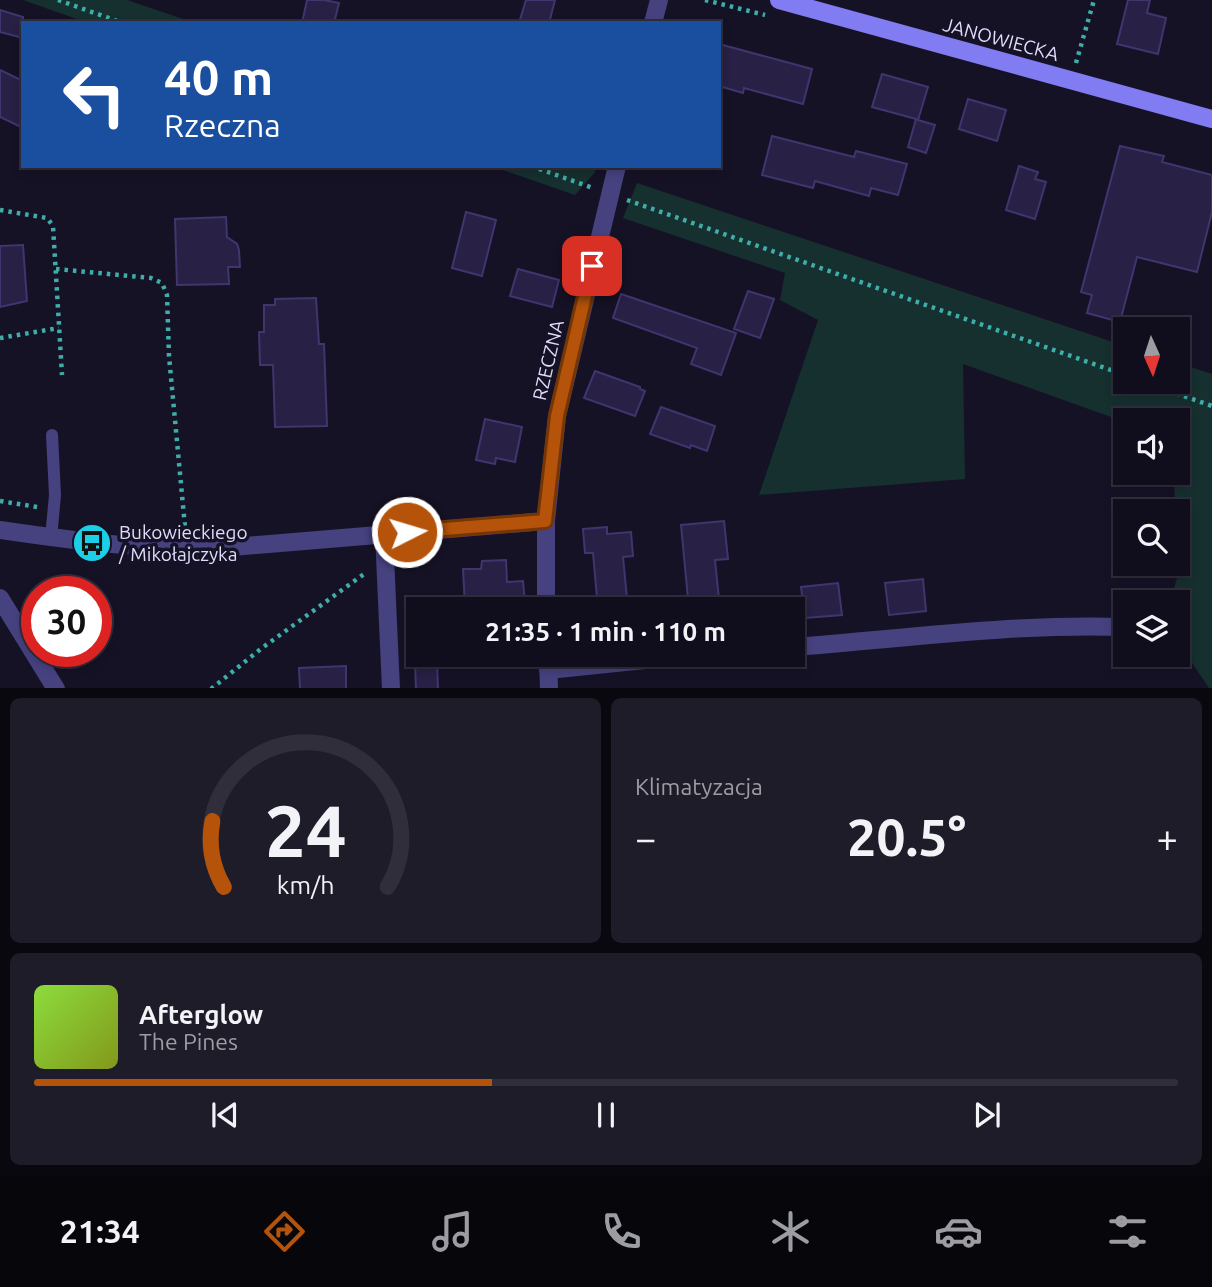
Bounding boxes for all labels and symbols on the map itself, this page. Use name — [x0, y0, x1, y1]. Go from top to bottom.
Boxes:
street label: JANOWIECKA — [941, 13, 1062, 65]
pin — [562, 236, 622, 296]
street label: RZECZNA — [528, 317, 568, 402]
north arrow — [1113, 317, 1190, 394]
position arrow — [370, 495, 444, 569]
place label: Bukowieckiego / Mikołajczyka — [118, 521, 248, 565]
bus stop icon: Bukowieckiego / Mikołajczyka — [71, 522, 113, 564]
speed limit sign: 30 — [21, 576, 112, 667]

